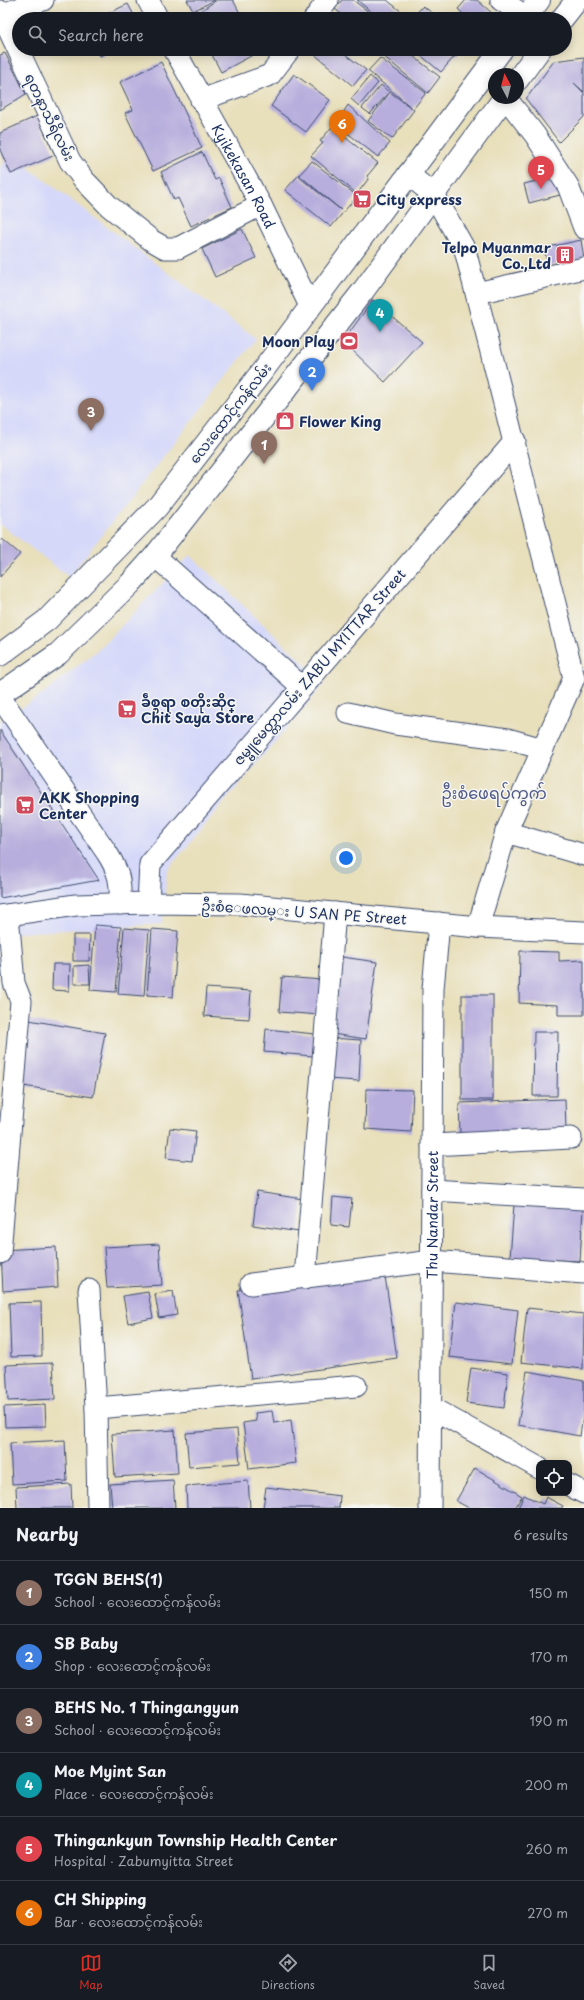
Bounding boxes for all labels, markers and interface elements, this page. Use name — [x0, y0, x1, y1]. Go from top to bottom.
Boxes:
search box — [12, 12, 572, 56]
icon: search — [26, 23, 48, 45]
text: Search here — [58, 23, 144, 46]
north arrow — [488, 68, 524, 104]
street label: ရတနာသီရိလမ်း — [18, 70, 80, 165]
pin: 6 — [329, 110, 355, 143]
street label: Kyikekasan Road — [207, 120, 281, 232]
pin: 5 — [528, 156, 554, 189]
supermarket icon: City express — [351, 188, 373, 210]
place label: City express — [376, 189, 462, 210]
place label: Telpo Myanmar Co.,Ltd — [441, 237, 552, 274]
building icon: Telpo Myanmar Co.,Ltd — [554, 244, 576, 266]
pin: 4 — [367, 299, 393, 332]
sports icon: Moon Play — [338, 330, 360, 352]
place label: Moon Play — [262, 331, 335, 352]
street label: လေးထောင့်ကန်လမ်း — [184, 358, 278, 469]
pin: 2 — [299, 358, 325, 391]
pin: 3 — [78, 398, 104, 431]
shop icon: Flower King — [274, 410, 296, 432]
place label: Flower King — [299, 411, 381, 432]
pin: 1 — [251, 431, 277, 464]
street label: ဇမ္ဗူမေတ္တာလမ်း ZABU MYITTAR Street — [228, 564, 412, 771]
place label: ခဵစ္စရာ စတိုးဆိုင္ Chit Saya Store — [141, 691, 254, 728]
supermarket icon: ခဵစ္စရာ စတိုးဆိုင္ Chit Saya Store — [116, 698, 138, 720]
district label: ဦးစံဖေရပ်ကွက် — [441, 780, 547, 807]
place label: AKK Shopping Center — [38, 787, 139, 824]
supermarket icon: AKK Shopping Center — [14, 794, 36, 816]
your location — [336, 848, 356, 868]
street label: ဦးစံေဖလမ္း U SAN PE Street — [200, 894, 408, 932]
street label: Thu Nandar Street — [421, 1150, 443, 1279]
map controls — [536, 1460, 572, 1496]
button: locate — [536, 1460, 572, 1496]
text: Nearby — [16, 1521, 78, 1547]
text: 6 results — [513, 1525, 568, 1544]
text: TGGN BEHS(1) — [54, 1567, 163, 1590]
text: 1 — [26, 1583, 32, 1602]
text: 150 m — [529, 1583, 568, 1602]
text: School · လေးထောင့်ကန်လမ်း — [54, 1592, 221, 1611]
text: SB Baby — [54, 1631, 118, 1654]
text: 2 — [24, 1647, 34, 1666]
text: 170 m — [530, 1647, 568, 1666]
text: Shop · လေးထောင့်ကန်လမ်း — [54, 1656, 211, 1675]
text: BEHS No. 1 Thingangyun — [54, 1695, 239, 1718]
text: 3 — [25, 1711, 33, 1730]
text: 190 m — [529, 1711, 568, 1730]
text: School · လေးထောင့်ကန်လမ်း — [54, 1720, 221, 1739]
text: Moe Myint San — [54, 1759, 166, 1782]
text: 4 — [25, 1775, 33, 1794]
text: 200 m — [525, 1775, 568, 1794]
text: Place · လေးထောင့်ကန်လမ်း — [54, 1784, 213, 1803]
text: Thingankyun Township Health Center — [54, 1828, 337, 1851]
text: 5 — [25, 1839, 33, 1858]
text: 260 m — [526, 1839, 568, 1858]
text: Hospital · Zabumyitta Street — [54, 1851, 233, 1870]
text: CH Shipping — [54, 1887, 146, 1910]
text: 6 — [24, 1903, 34, 1922]
text: 270 m — [527, 1903, 568, 1922]
text: Bar · လေးထောင့်ကန်လမ်း — [54, 1912, 203, 1931]
tab: Map — [79, 1952, 103, 1993]
tab: Directions — [261, 1952, 315, 1993]
tab: Saved — [473, 1952, 505, 1993]

